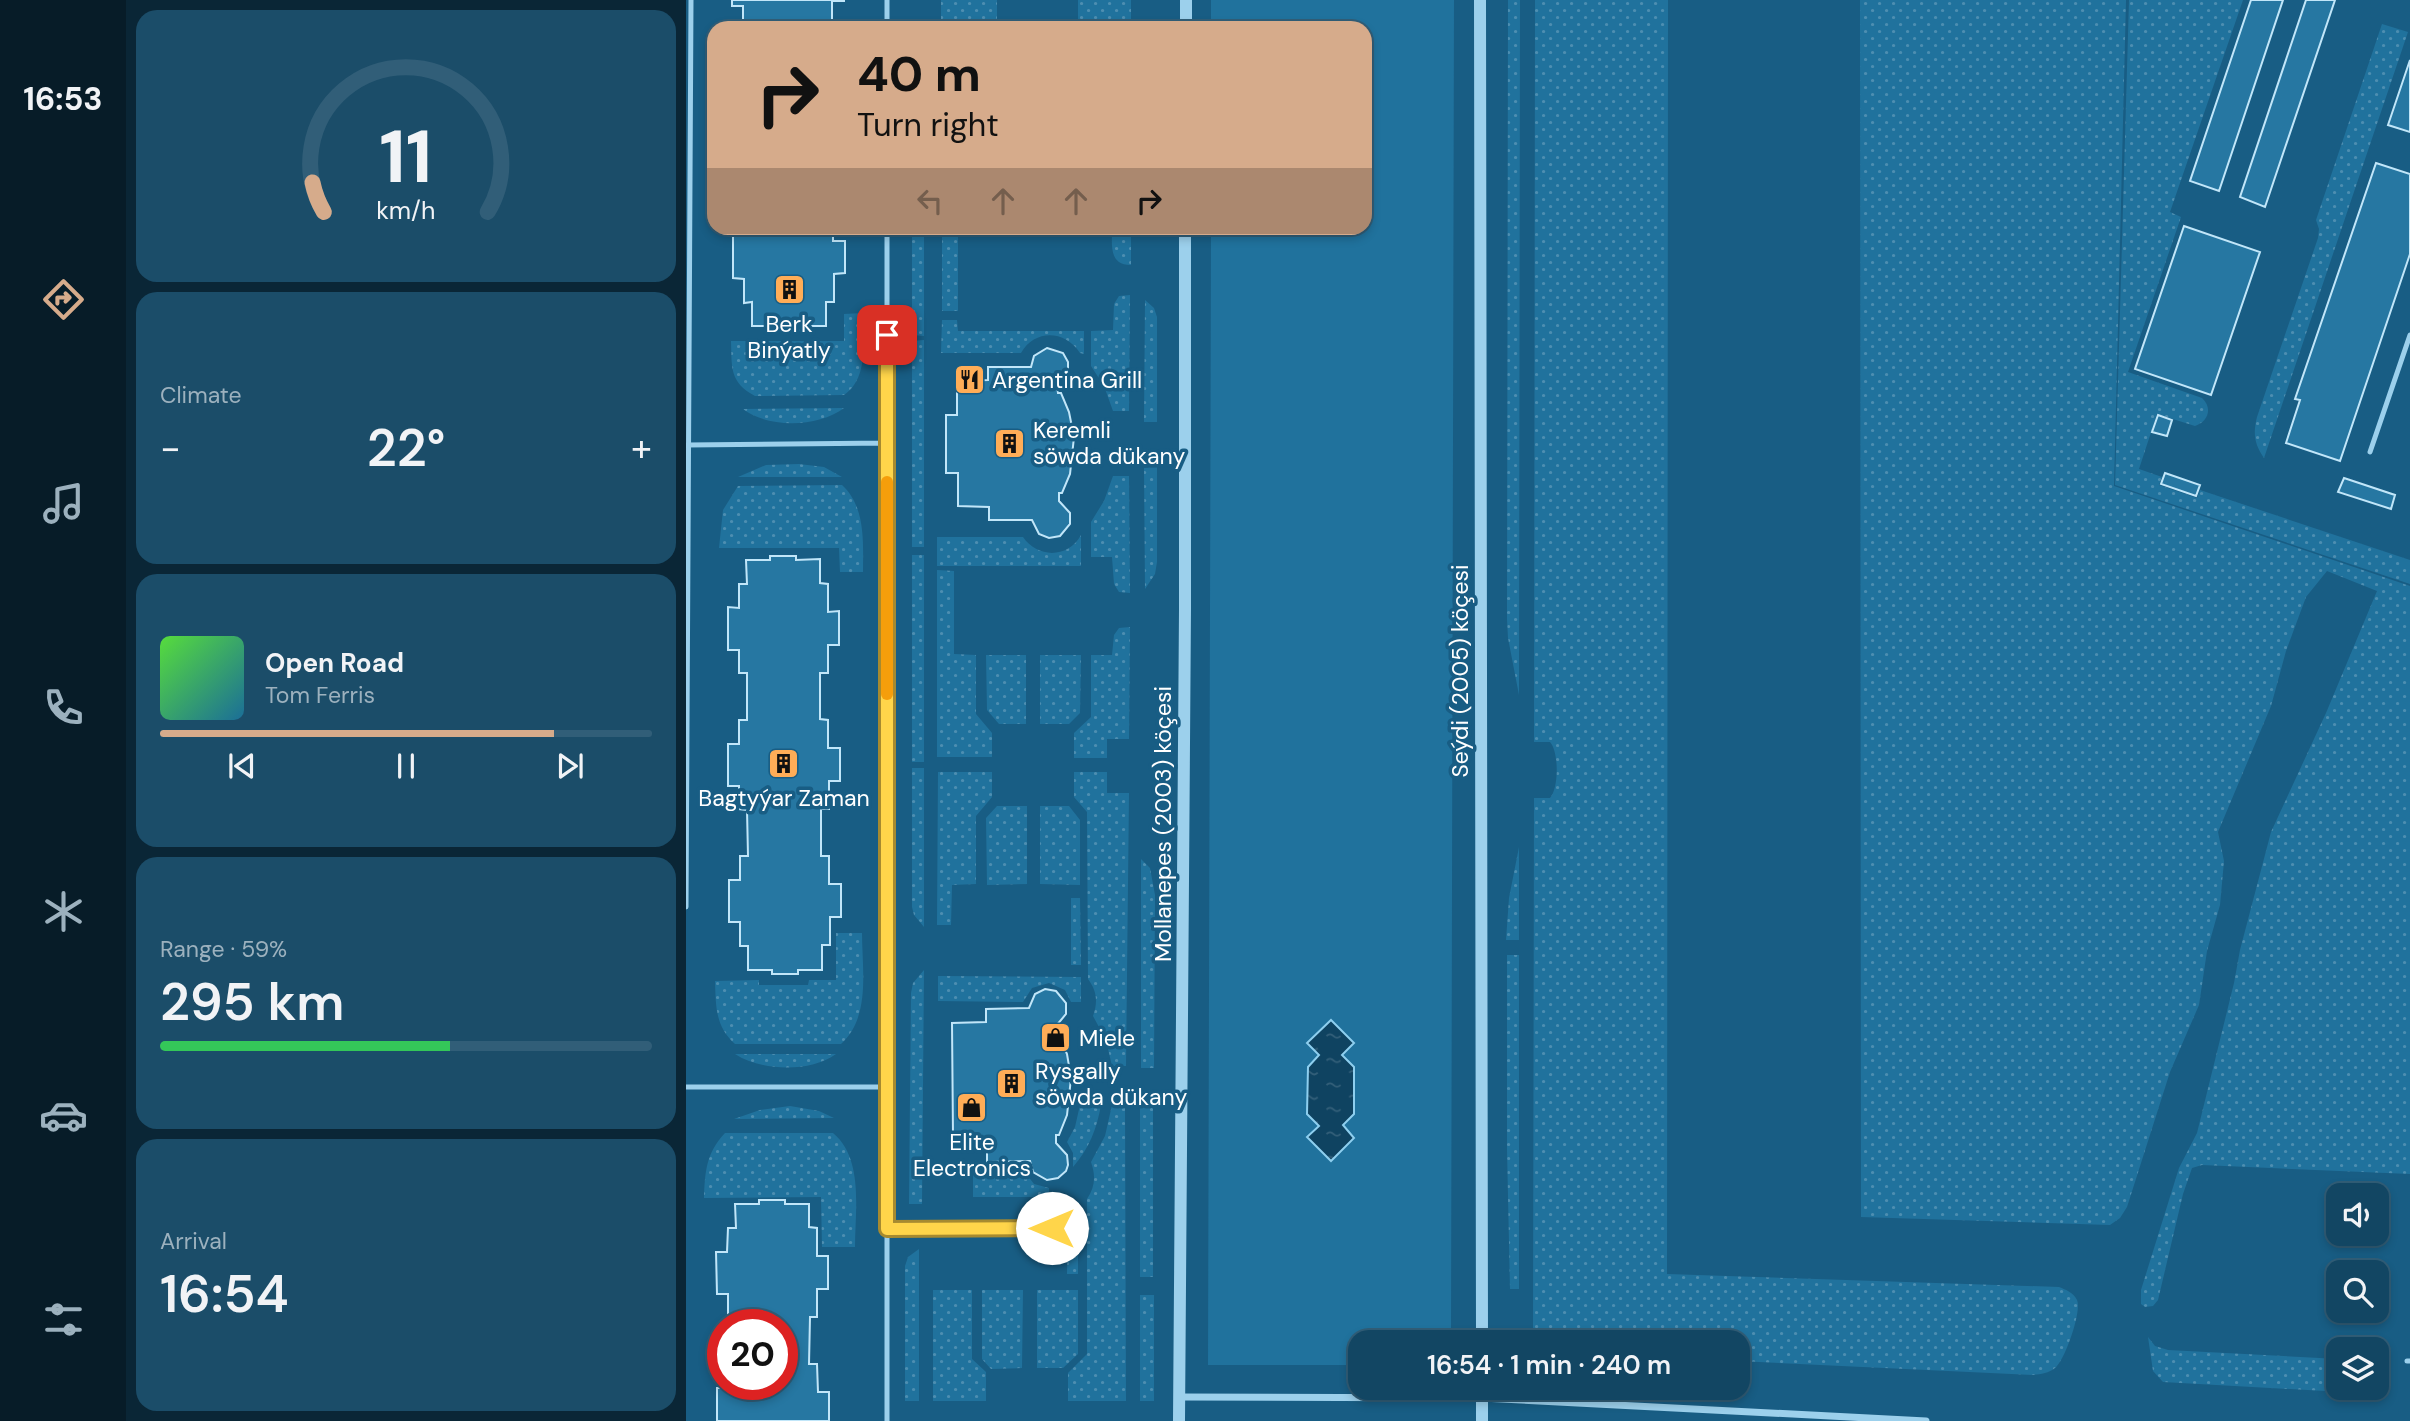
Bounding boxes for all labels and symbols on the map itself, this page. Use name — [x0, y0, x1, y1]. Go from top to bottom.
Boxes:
building icon: Berk Binýatly — [772, 273, 806, 307]
pin — [857, 305, 917, 365]
place label: Berk Binýatly — [747, 309, 831, 365]
restaurant icon: Argentina Grill — [952, 363, 986, 397]
place label: Argentina Grill — [992, 365, 1142, 395]
place label: Keremli söwda dükany — [1033, 415, 1185, 471]
building icon: Keremli söwda dükany — [993, 426, 1027, 460]
street label: Seýdi (2005) köçesi — [1445, 564, 1475, 778]
street label: Mollanepes (2003) köçesi — [1148, 686, 1178, 962]
building icon: Bagtyýar Zaman — [767, 747, 801, 781]
place label: Bagtyýar Zaman — [698, 783, 870, 813]
shop icon: Miele — [1039, 1021, 1073, 1055]
place label: Miele — [1079, 1023, 1135, 1053]
place label: Rysgally söwda dükany — [1035, 1056, 1187, 1112]
building icon: Rysgally söwda dükany — [995, 1067, 1029, 1101]
shop icon: Elite Electronics — [955, 1091, 989, 1125]
place label: Elite Electronics — [913, 1127, 1031, 1183]
position arrow — [1015, 1191, 1089, 1265]
speed limit sign: 20 — [707, 1309, 798, 1400]

